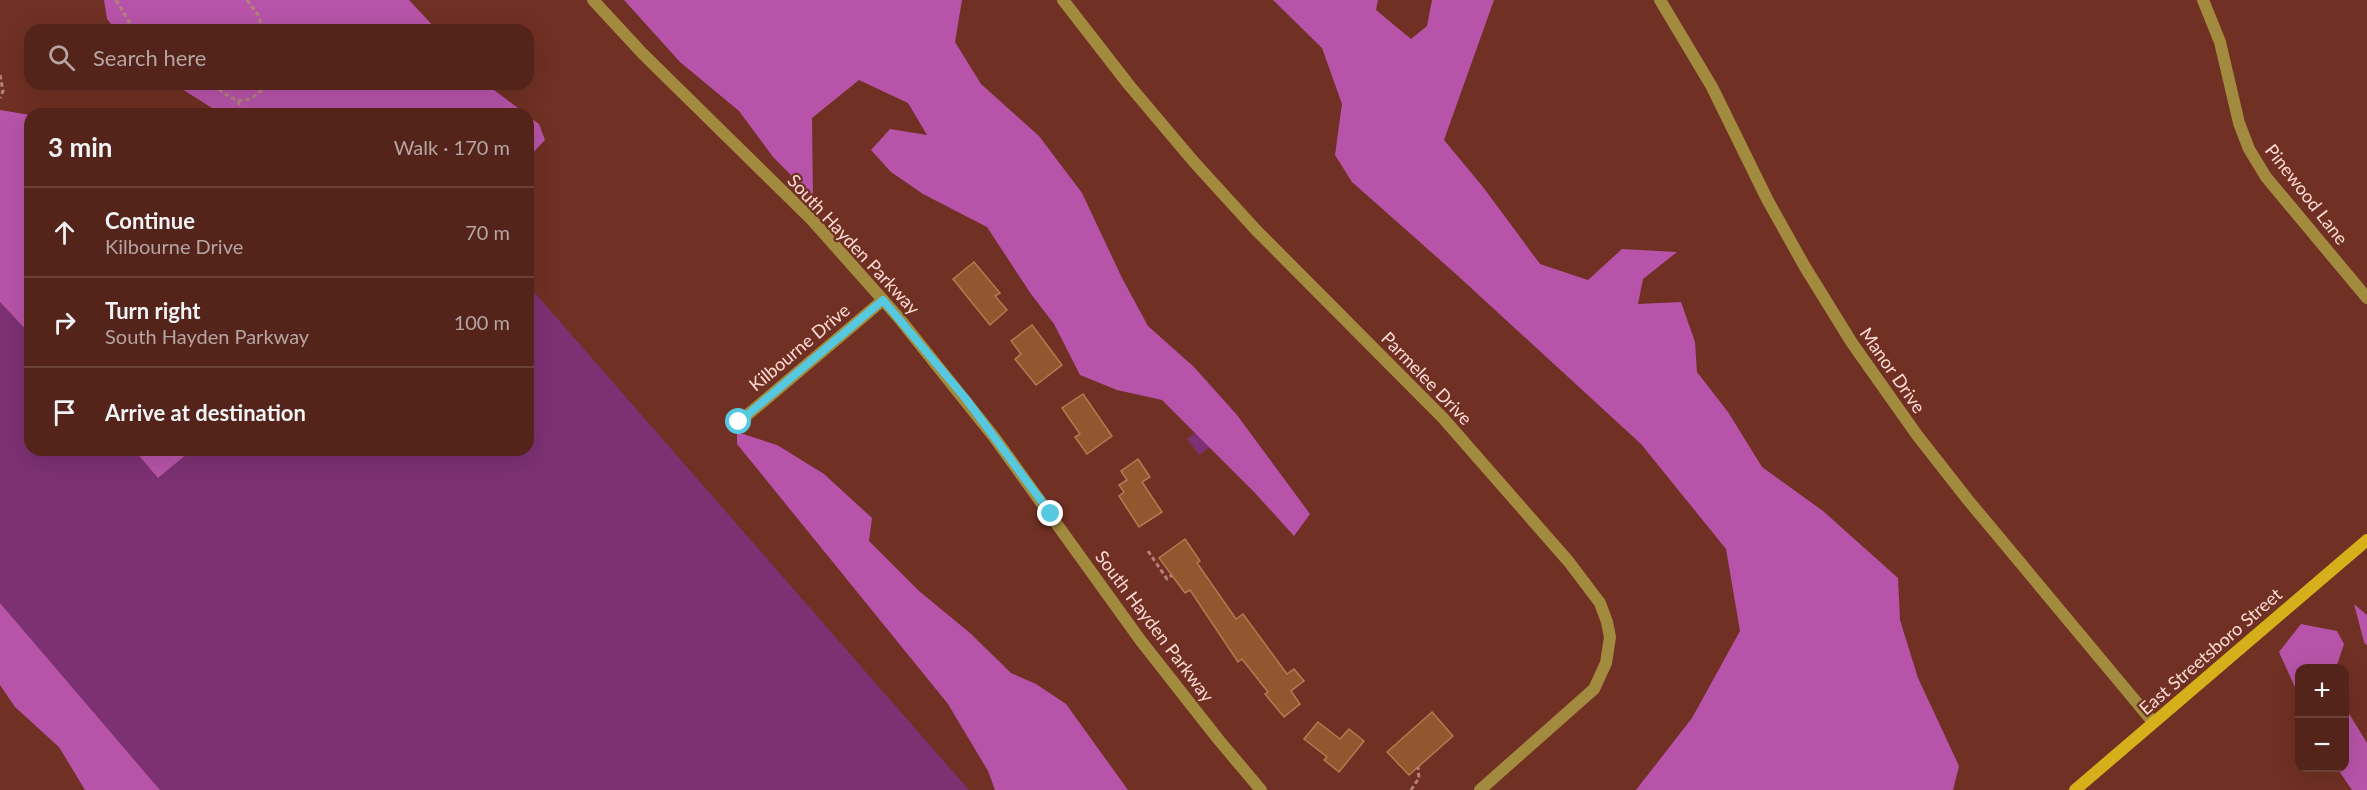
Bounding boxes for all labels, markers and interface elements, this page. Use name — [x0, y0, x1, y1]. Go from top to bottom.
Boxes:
search box — [24, 24, 534, 90]
icon: search — [45, 41, 78, 74]
text: Search here — [93, 44, 206, 71]
text: 3 min — [48, 131, 112, 163]
text: Walk · 170 m — [394, 135, 510, 159]
street label: Pinewood Lane — [2261, 139, 2353, 249]
street label: South Hayden Parkway — [783, 169, 925, 319]
text: Continue — [105, 207, 195, 234]
icon: ahead — [48, 216, 81, 249]
text: 70 m — [465, 220, 510, 244]
text: Kilbourne Drive — [105, 234, 243, 258]
text: Turn right — [105, 297, 200, 324]
street label: Kilbourne Drive — [744, 299, 854, 395]
icon: right — [48, 306, 81, 339]
text: 100 m — [454, 310, 510, 334]
street label: Manor Drive — [1855, 323, 1931, 417]
text: South Hayden Parkway — [105, 324, 309, 348]
street label: Parmelee Drive — [1377, 327, 1477, 429]
icon: arrive — [48, 396, 81, 429]
text: Arrive at destination — [105, 399, 306, 426]
route start — [725, 408, 751, 434]
route end — [1037, 500, 1063, 526]
street label: South Hayden Parkway — [1091, 546, 1220, 707]
street label: East Streetsboro Street — [2134, 583, 2286, 719]
map controls — [2295, 664, 2349, 772]
button: + — [2295, 664, 2349, 718]
button: − — [2295, 718, 2349, 772]

